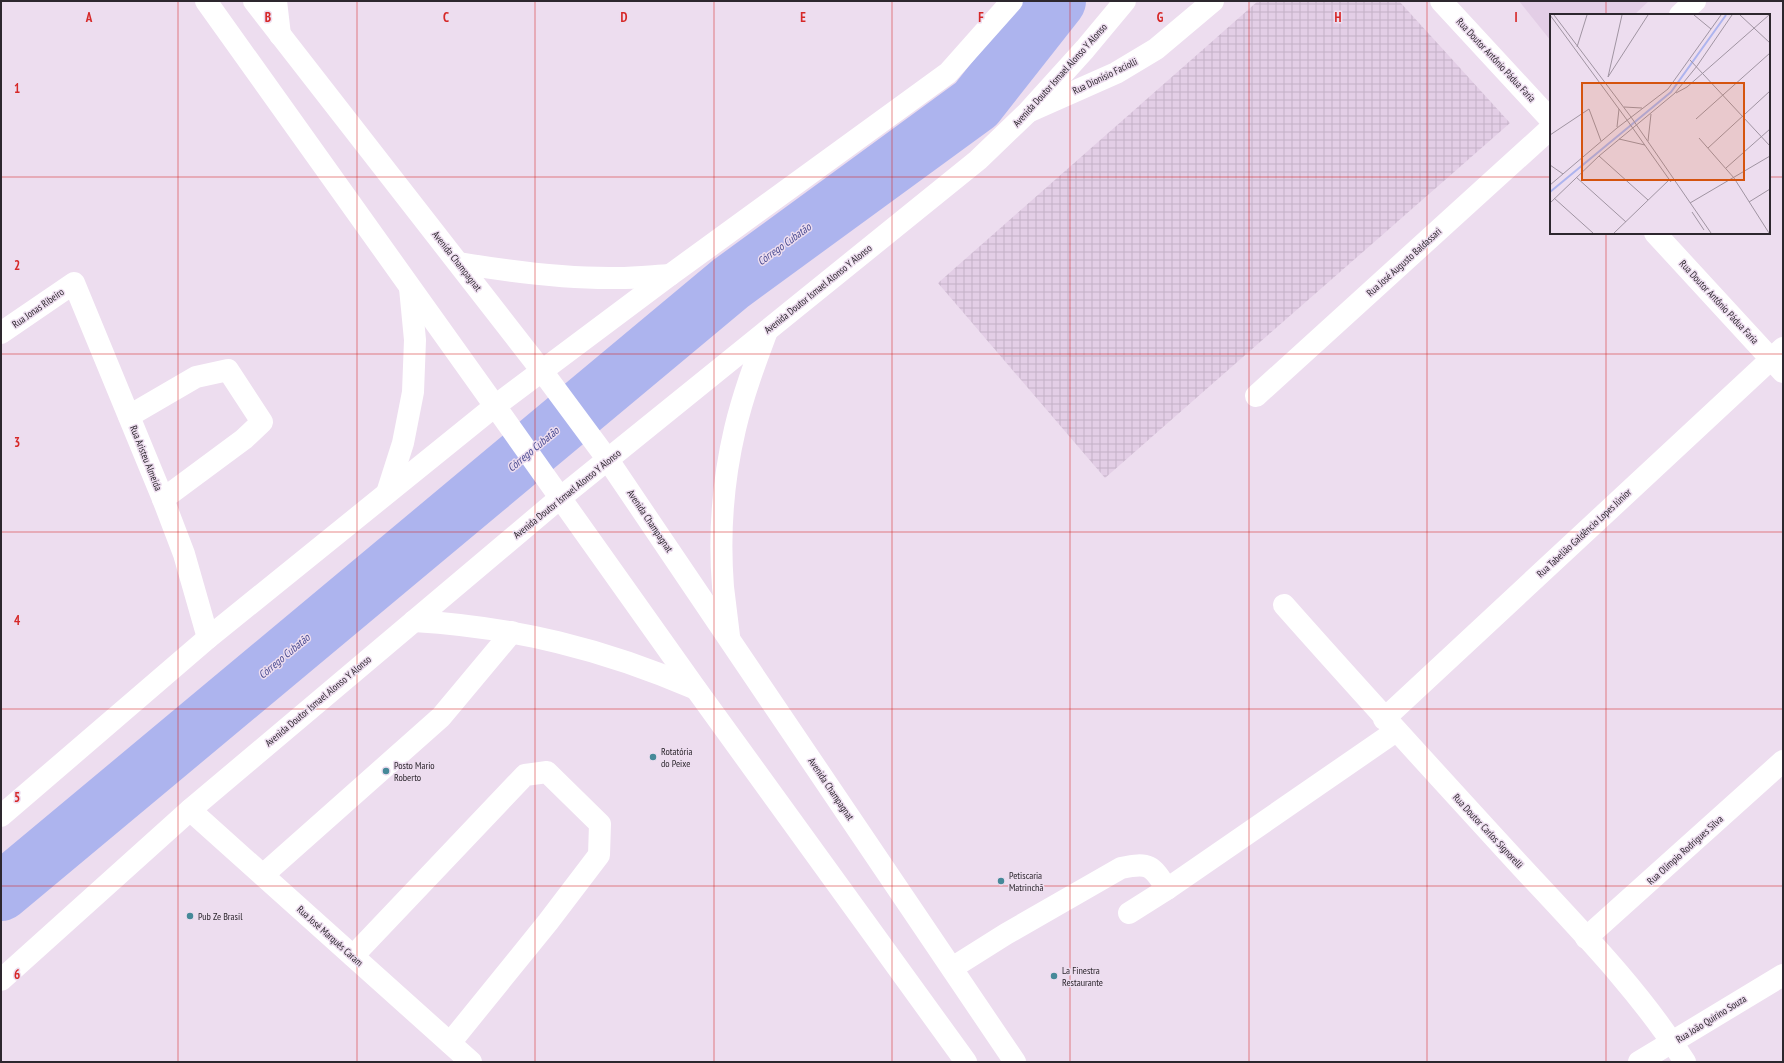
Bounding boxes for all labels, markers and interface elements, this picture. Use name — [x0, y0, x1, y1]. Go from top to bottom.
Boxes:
text: A — [85, 9, 93, 26]
text: B — [265, 9, 271, 26]
text: C — [443, 9, 449, 26]
text: D — [621, 9, 628, 26]
text: E — [800, 9, 806, 26]
text: F — [978, 9, 984, 26]
text: G — [1157, 9, 1164, 26]
text: H — [1335, 9, 1342, 26]
text: I — [1514, 9, 1518, 26]
inset map — [1550, 14, 1770, 234]
street label: Rua Doutor Antônio Pádua Faria — [1454, 15, 1538, 105]
street label: Avenida Doutor Ismael Alonso Y Alonso — [1010, 21, 1110, 129]
street label: Rua Dionísio Faciolli — [1070, 55, 1140, 97]
text: 1 — [14, 80, 20, 97]
water label: Córrego Cubatão — [754, 219, 815, 268]
street label: Rua José Augusto Baldassari — [1364, 225, 1444, 299]
street label: Avenida Champagnat — [429, 228, 485, 294]
street label: Avenida Doutor Ismael Alonso Y Alonso — [762, 242, 874, 336]
text: 2 — [14, 257, 20, 274]
street label: Rua Doutor Antônio Pádua Faria — [1677, 257, 1761, 347]
street label: Rua Jonas Ribeiro — [9, 285, 67, 331]
street label: Rua Aristeu Almeida — [127, 423, 165, 493]
water label: Córrego Cubatão — [504, 423, 563, 475]
text: 3 — [14, 434, 20, 451]
street label: Avenida Doutor Ismael Alonso Y Alonso — [511, 447, 623, 541]
street label: Rua Tabelião Galdêncio Lopes Júnior — [1534, 486, 1634, 580]
street label: Avenida Champagnat — [624, 487, 676, 555]
text: 4 — [14, 612, 21, 629]
water label: Córrego Cubatão — [255, 630, 314, 682]
street label: Avenida Doutor Ismael Alonso Y Alonso — [262, 653, 374, 749]
place label: Rotatória do Peixe — [661, 745, 692, 770]
marker: Rotatória do Peixe — [648, 752, 658, 762]
street label: Avenida Champagnat — [805, 755, 857, 823]
place label: Posto Mario Roberto — [394, 759, 435, 784]
marker: Posto Mario Roberto — [381, 766, 391, 776]
text: 5 — [14, 789, 20, 806]
street label: Rua Doutor Carlos Signorelli — [1450, 791, 1526, 871]
street label: Rua Olímpio Rodrigues Silva — [1644, 813, 1726, 887]
place label: Petiscaria Matrinchã — [1009, 869, 1043, 894]
marker: Petiscaria Matrinchã — [996, 876, 1006, 886]
street label: Rua José Marquês Caram — [294, 903, 366, 969]
place label: Pub Ze Brasil — [198, 910, 243, 923]
marker: Pub Ze Brasil — [185, 911, 195, 921]
place label: La Finestra Restaurante — [1062, 964, 1103, 989]
text: 6 — [14, 966, 20, 983]
marker: La Finestra Restaurante — [1049, 971, 1059, 981]
street label: Rua João Quirino Souza — [1673, 992, 1749, 1046]

